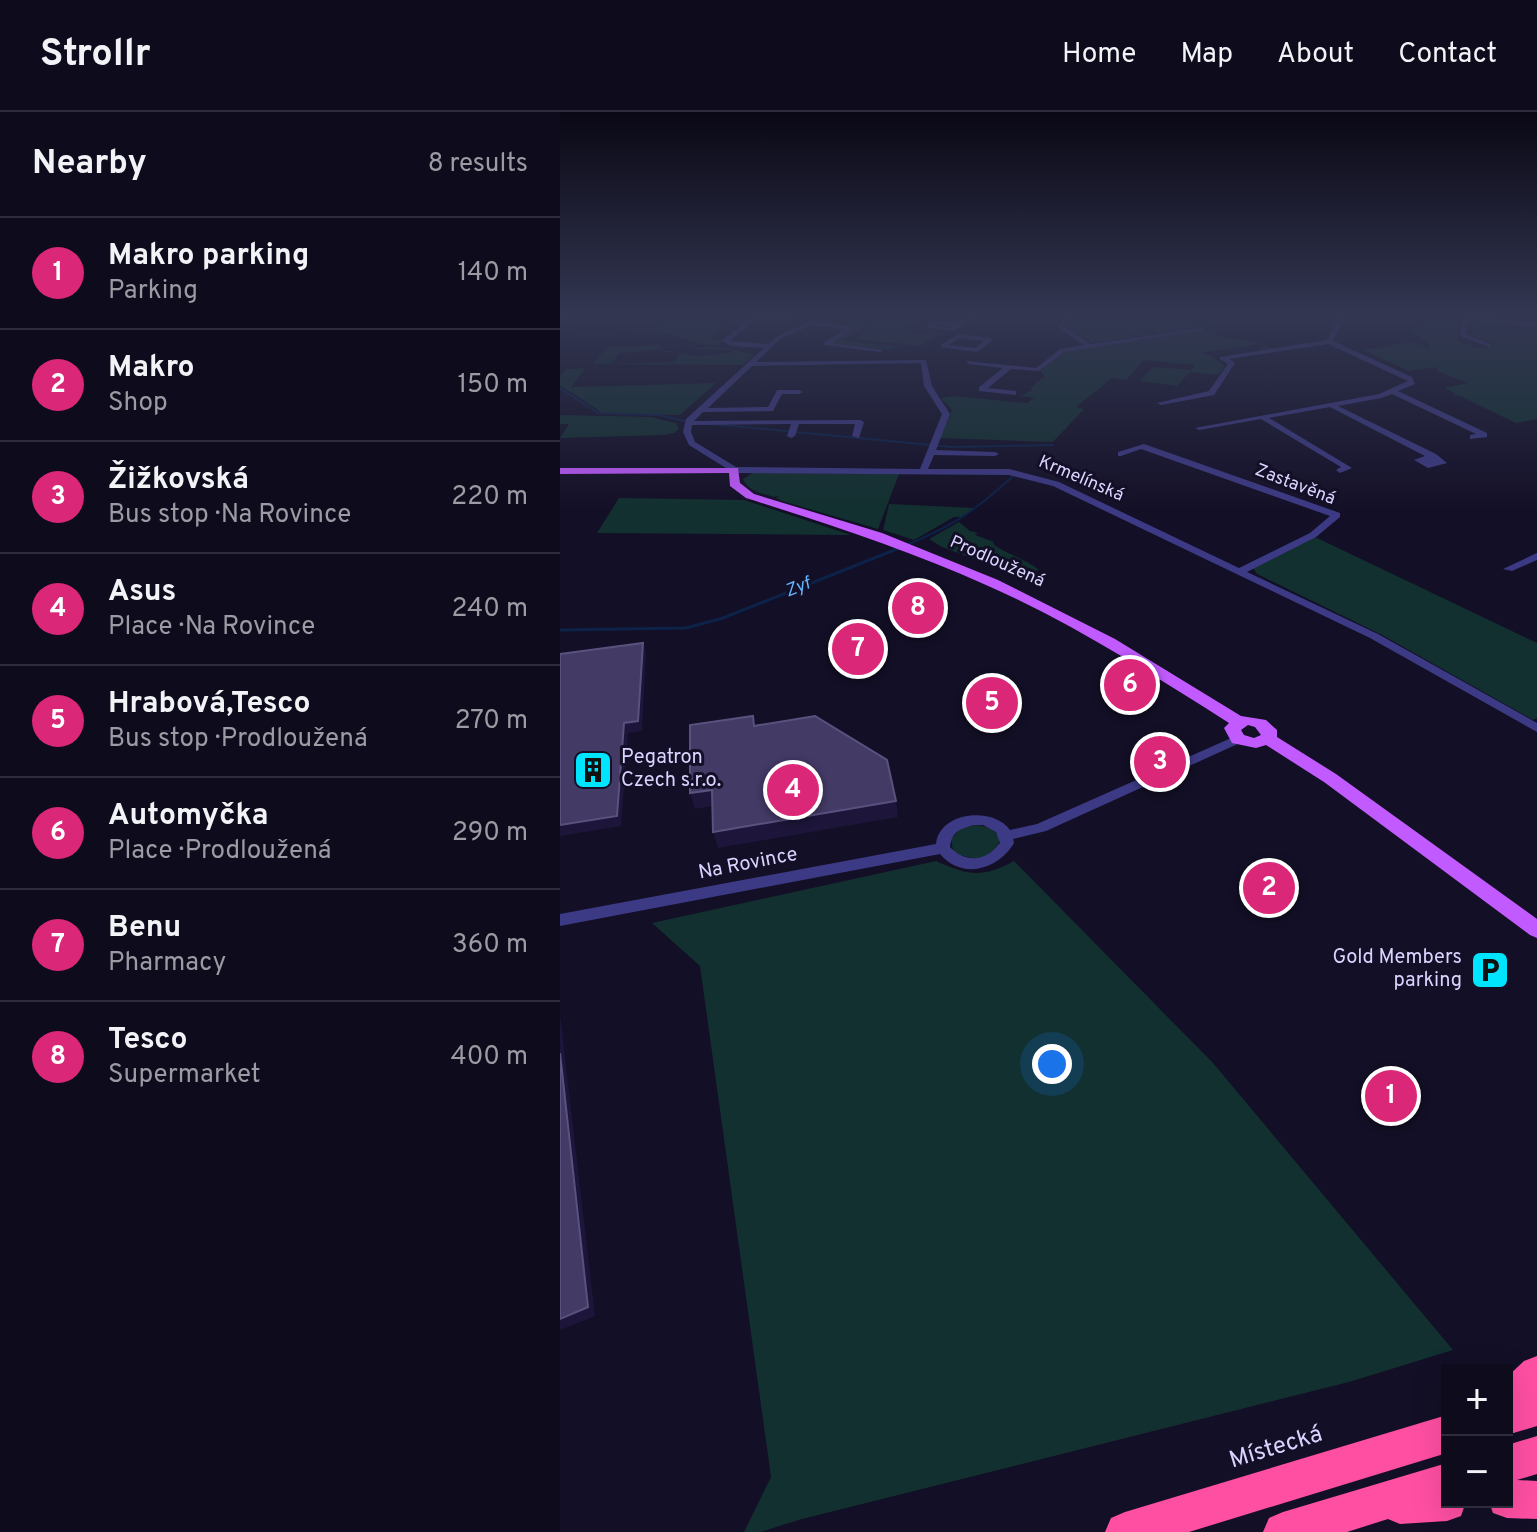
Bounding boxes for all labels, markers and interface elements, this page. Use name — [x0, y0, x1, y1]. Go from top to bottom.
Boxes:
text: Strollr — [40, 31, 151, 80]
text: Home — [1062, 37, 1136, 73]
text: Map — [1180, 37, 1233, 73]
text: About — [1277, 37, 1354, 73]
text: Contact — [1398, 37, 1497, 73]
text: Nearby — [32, 143, 147, 186]
text: 8 results — [428, 148, 528, 181]
text: Makro parking — [108, 238, 309, 275]
text: 1 — [53, 257, 63, 290]
text: 140 m — [458, 257, 528, 290]
text: Parking — [108, 275, 198, 308]
text: Makro — [108, 350, 195, 387]
text: 2 — [50, 369, 66, 402]
text: 150 m — [457, 369, 528, 402]
text: Shop — [108, 387, 168, 420]
street label: Krmelínská — [1035, 451, 1127, 507]
street label: Zastavěná — [1252, 459, 1338, 511]
text: Žižkovská — [108, 462, 249, 499]
text: 3 — [50, 481, 66, 514]
text: 220 m — [451, 481, 528, 514]
text: Bus stop · Na Rovince — [108, 499, 351, 532]
street label: Prodloužená — [946, 531, 1048, 593]
water label: Zyf — [782, 572, 816, 603]
text: Asus — [108, 574, 176, 611]
pin: 8 — [892, 578, 944, 638]
text: 4 — [50, 593, 66, 626]
text: 240 m — [451, 593, 528, 626]
text: Place · Na Rovince — [108, 611, 315, 644]
pin: 7 — [832, 619, 884, 679]
pin: 6 — [1104, 655, 1156, 715]
pin: 5 — [966, 673, 1018, 733]
text: Hrabová,Tesco — [108, 686, 310, 723]
text: 5 — [50, 705, 66, 738]
text: 270 m — [455, 705, 528, 738]
text: Bus stop · Prodloužená — [108, 723, 368, 756]
pin: 3 — [1134, 732, 1186, 792]
place label: Pegatron Czech s.r.o. — [621, 745, 721, 794]
building icon: Pegatron Czech s.r.o. — [572, 749, 614, 791]
pin: 4 — [767, 760, 819, 820]
text: Automyčka — [108, 798, 269, 835]
text: 6 — [50, 817, 66, 850]
text: 290 m — [452, 817, 528, 850]
text: Place · Prodloužená — [108, 835, 331, 868]
street label: Na Rovince — [696, 842, 800, 886]
pin: 2 — [1243, 858, 1295, 918]
text: Benu — [108, 910, 181, 947]
text: 7 — [51, 929, 65, 962]
text: 360 m — [452, 929, 528, 962]
place label: Gold Members parking — [1332, 945, 1462, 994]
text: Pharmacy — [108, 947, 226, 980]
parking icon: Gold Members parking — [1469, 949, 1511, 991]
text: Tesco — [108, 1022, 188, 1059]
text: 8 — [50, 1041, 66, 1074]
text: 400 m — [451, 1041, 528, 1074]
your location — [1032, 1044, 1072, 1084]
text: Supermarket — [108, 1059, 260, 1092]
pin: 1 — [1365, 1066, 1417, 1126]
map controls — [1441, 1364, 1513, 1508]
button: + — [1441, 1364, 1513, 1436]
street label: Místecká — [1226, 1420, 1326, 1476]
button: − — [1441, 1436, 1513, 1508]

